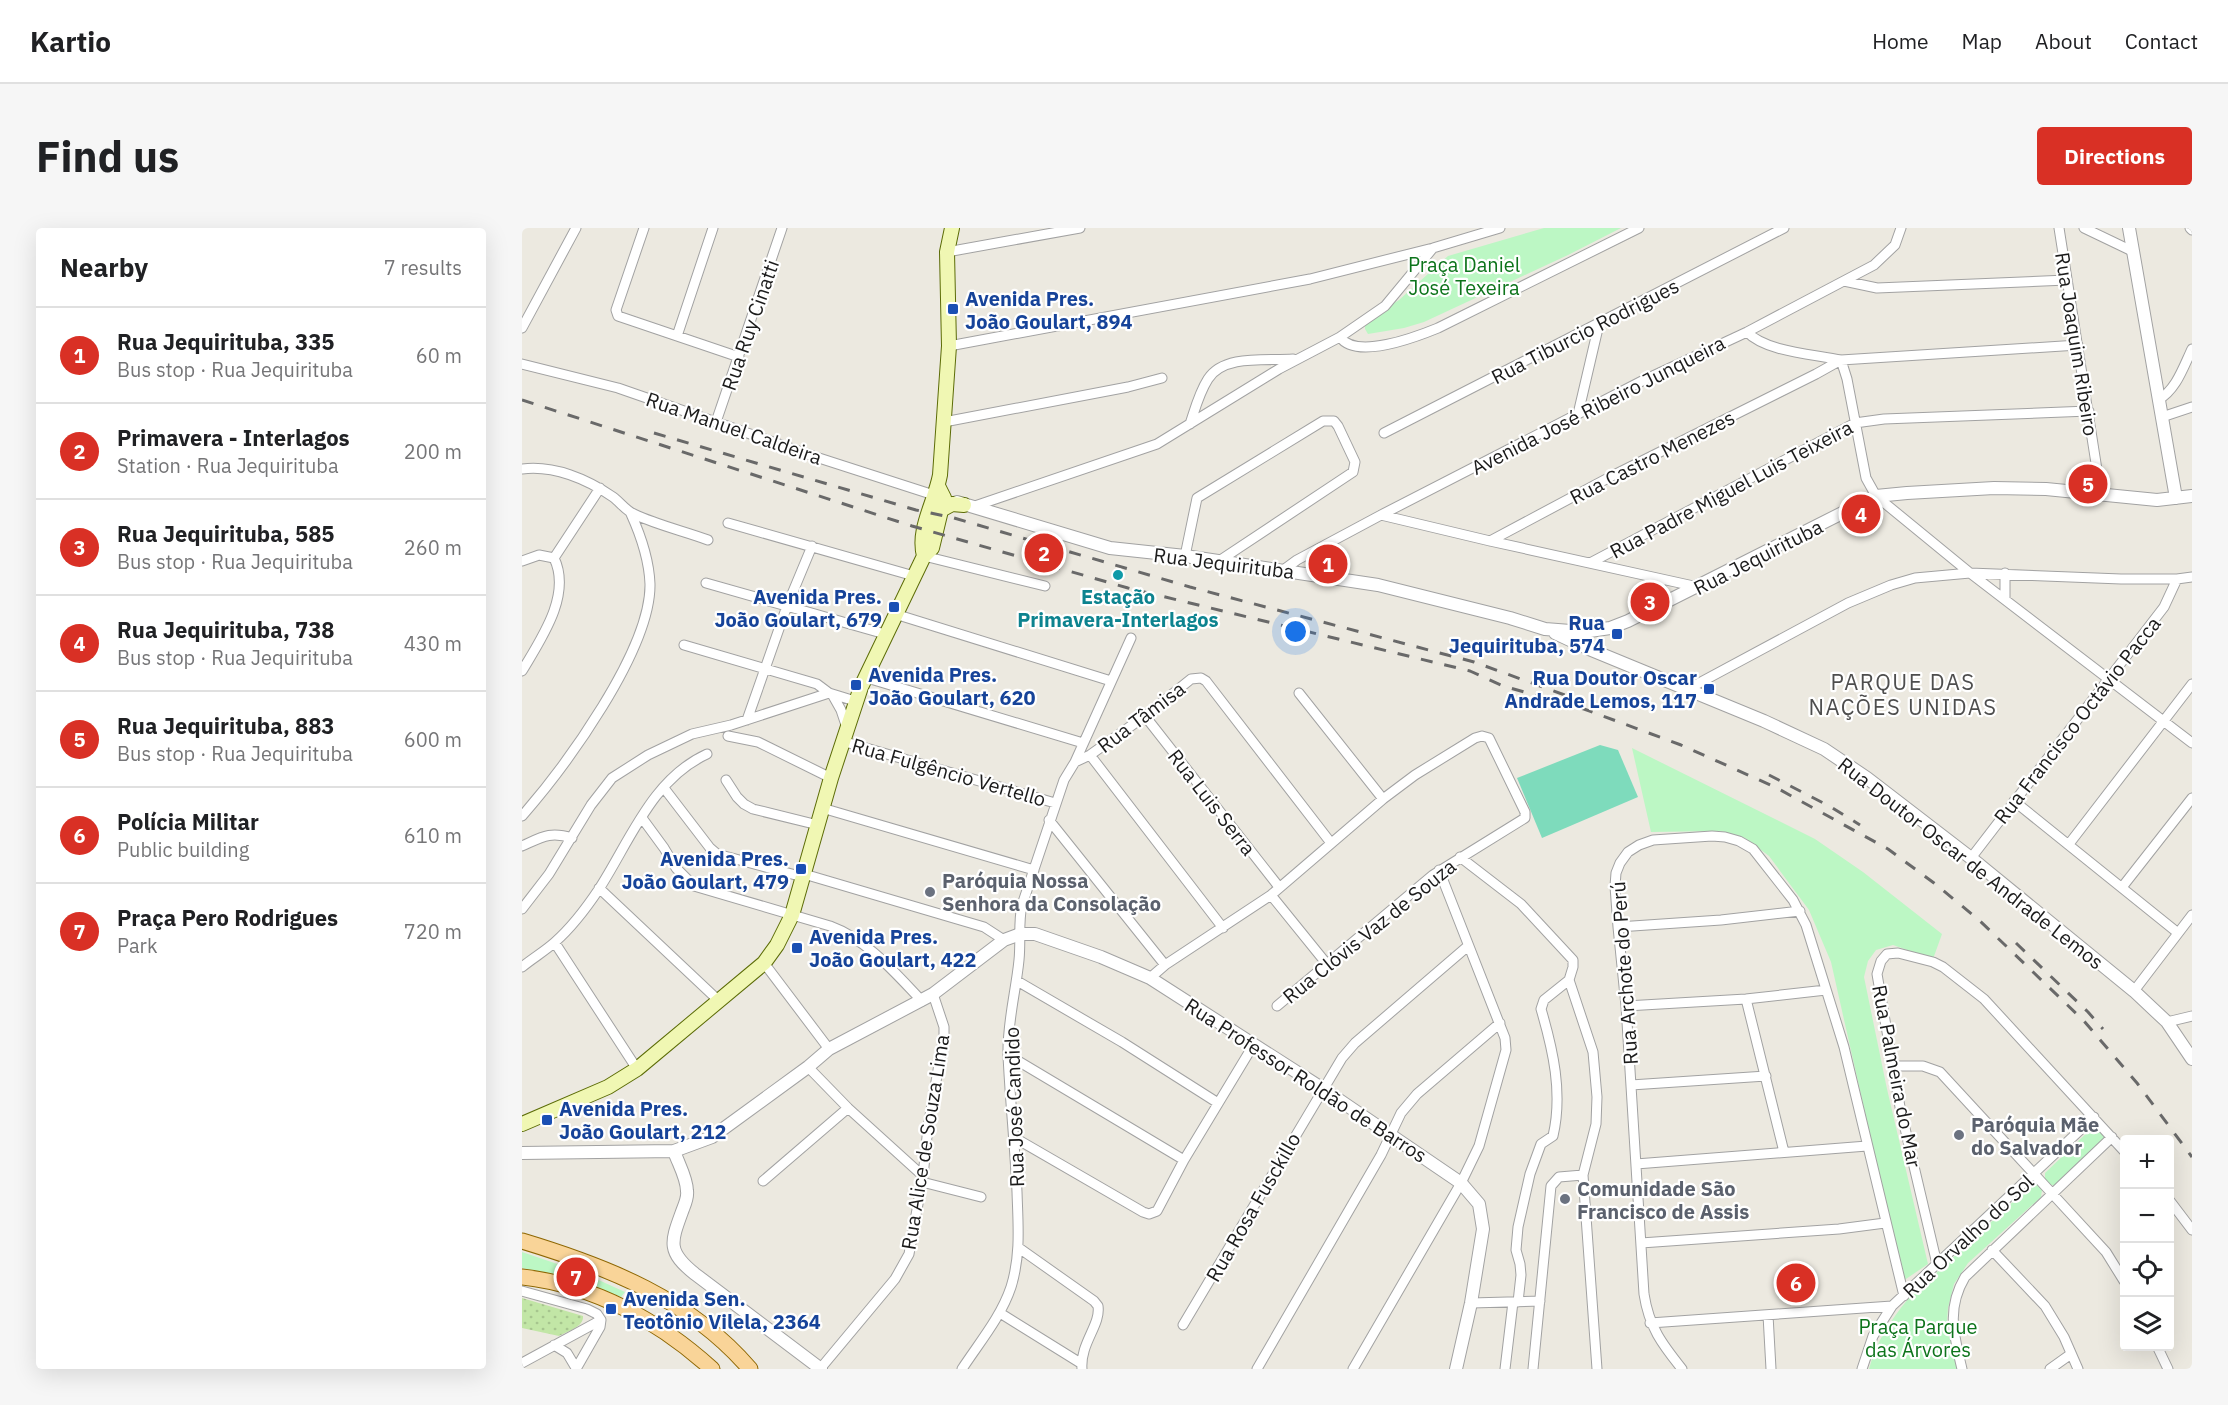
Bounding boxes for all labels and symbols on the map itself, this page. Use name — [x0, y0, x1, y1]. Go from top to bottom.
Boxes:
street label: Rua Joaquim Ribeiro — [2049, 250, 2105, 438]
park label: Praça Daniel José Texeira — [1408, 251, 1520, 301]
street label: Rua Ruy Cinatti — [715, 256, 785, 394]
street label: Rua Tiburcio Rodrigues — [1486, 272, 1684, 390]
place label: Avenida Pres. João Goulart, 894 — [965, 285, 1133, 335]
marker: Avenida Pres. João Goulart, 894 — [946, 302, 960, 316]
street label: Avenida José Ribeiro Junqueira — [1466, 329, 1730, 481]
street label: Rua Manuel Caldeira — [642, 385, 826, 471]
street label: Rua Castro Menezes — [1565, 404, 1739, 510]
street label: Rua Padre Miguel Luis Teixeira — [1605, 413, 1857, 565]
pin: 5 — [2068, 462, 2108, 506]
pin: 4 — [1842, 492, 1880, 536]
street label: Rua Jequirituba — [1689, 513, 1828, 601]
pin: 2 — [1024, 530, 1064, 576]
street label: Rua Jequirituba — [1152, 541, 1296, 585]
pin: 1 — [1308, 542, 1348, 586]
marker: Estação Primavera-Interlagos — [1111, 568, 1125, 582]
pin: 3 — [1630, 580, 1670, 625]
place label: Avenida Pres. João Goulart, 679 — [714, 583, 882, 633]
place label: Estação Primavera-Interlagos — [1017, 583, 1219, 633]
marker: Avenida Pres. João Goulart, 679 — [887, 600, 901, 614]
place label: Rua Jequirituba, 574 — [1449, 609, 1605, 659]
street label: Rua Francisco Octávio Pacca — [1988, 611, 2167, 829]
your location — [1281, 617, 1310, 646]
marker: Rua Jequirituba, 574 — [1610, 627, 1624, 641]
place label: Avenida Pres. João Goulart, 620 — [868, 661, 1036, 711]
place label: Rua Doutor Oscar Andrade Lemos, 117 — [1504, 664, 1697, 714]
district label: PARQUE DAS NAÇÕES UNIDAS — [1808, 667, 1998, 721]
street label: Rua Tâmisa — [1092, 675, 1191, 759]
marker: Avenida Pres. João Goulart, 620 — [849, 678, 863, 692]
marker: Rua Doutor Oscar Andrade Lemos, 117 — [1702, 682, 1716, 696]
street label: Rua Fulgêncio Vertello — [849, 731, 1049, 813]
street label: Rua Luis Serra — [1162, 743, 1262, 861]
street label: Rua Doutor Oscar de Andrade Lemos — [1833, 751, 2109, 975]
place label: Avenida Pres. João Goulart, 479 — [621, 845, 789, 895]
street label: Rua Clóvis Vaz de Souza — [1277, 853, 1461, 1009]
marker: Avenida Pres. João Goulart, 479 — [794, 862, 808, 876]
place label: Paróquia Nossa Senhora da Consolação — [942, 867, 1161, 917]
street label: Rua Archote do Perú — [1604, 880, 1644, 1066]
marker: Paróquia Nossa Senhora da Consolação — [923, 885, 937, 899]
place label: Avenida Pres. João Goulart, 422 — [809, 923, 977, 973]
marker: Avenida Pres. João Goulart, 422 — [790, 941, 804, 955]
street label: Rua Palmeira do Mar — [1866, 982, 1928, 1170]
street label: Rua Professor Roldão de Barros — [1180, 991, 1432, 1169]
street label: Rua José Candido — [998, 1026, 1030, 1188]
street label: Rua Alice de Souza Lima — [895, 1032, 955, 1252]
place label: Avenida Pres. João Goulart, 212 — [559, 1095, 727, 1145]
place label: Paróquia Mãe do Salvador — [1971, 1111, 2099, 1161]
marker: Avenida Pres. João Goulart, 212 — [540, 1113, 554, 1127]
street label: Rua Rosa Fusckillo — [1199, 1128, 1307, 1286]
marker: Paróquia Mãe do Salvador — [1952, 1128, 1966, 1142]
street label: Rua Orvalho do Sol — [1897, 1168, 2039, 1304]
place label: Comunidade São Francisco de Assis — [1577, 1175, 1749, 1225]
marker: Comunidade São Francisco de Assis — [1558, 1192, 1572, 1206]
pin: 7 — [556, 1254, 596, 1300]
pin: 6 — [1776, 1260, 1816, 1306]
place label: Avenida Sen. Teotônio Vilela, 2364 — [623, 1285, 821, 1335]
marker: Avenida Sen. Teotônio Vilela, 2364 — [604, 1302, 618, 1316]
park label: Praça Parque das Árvores — [1858, 1313, 1978, 1363]

